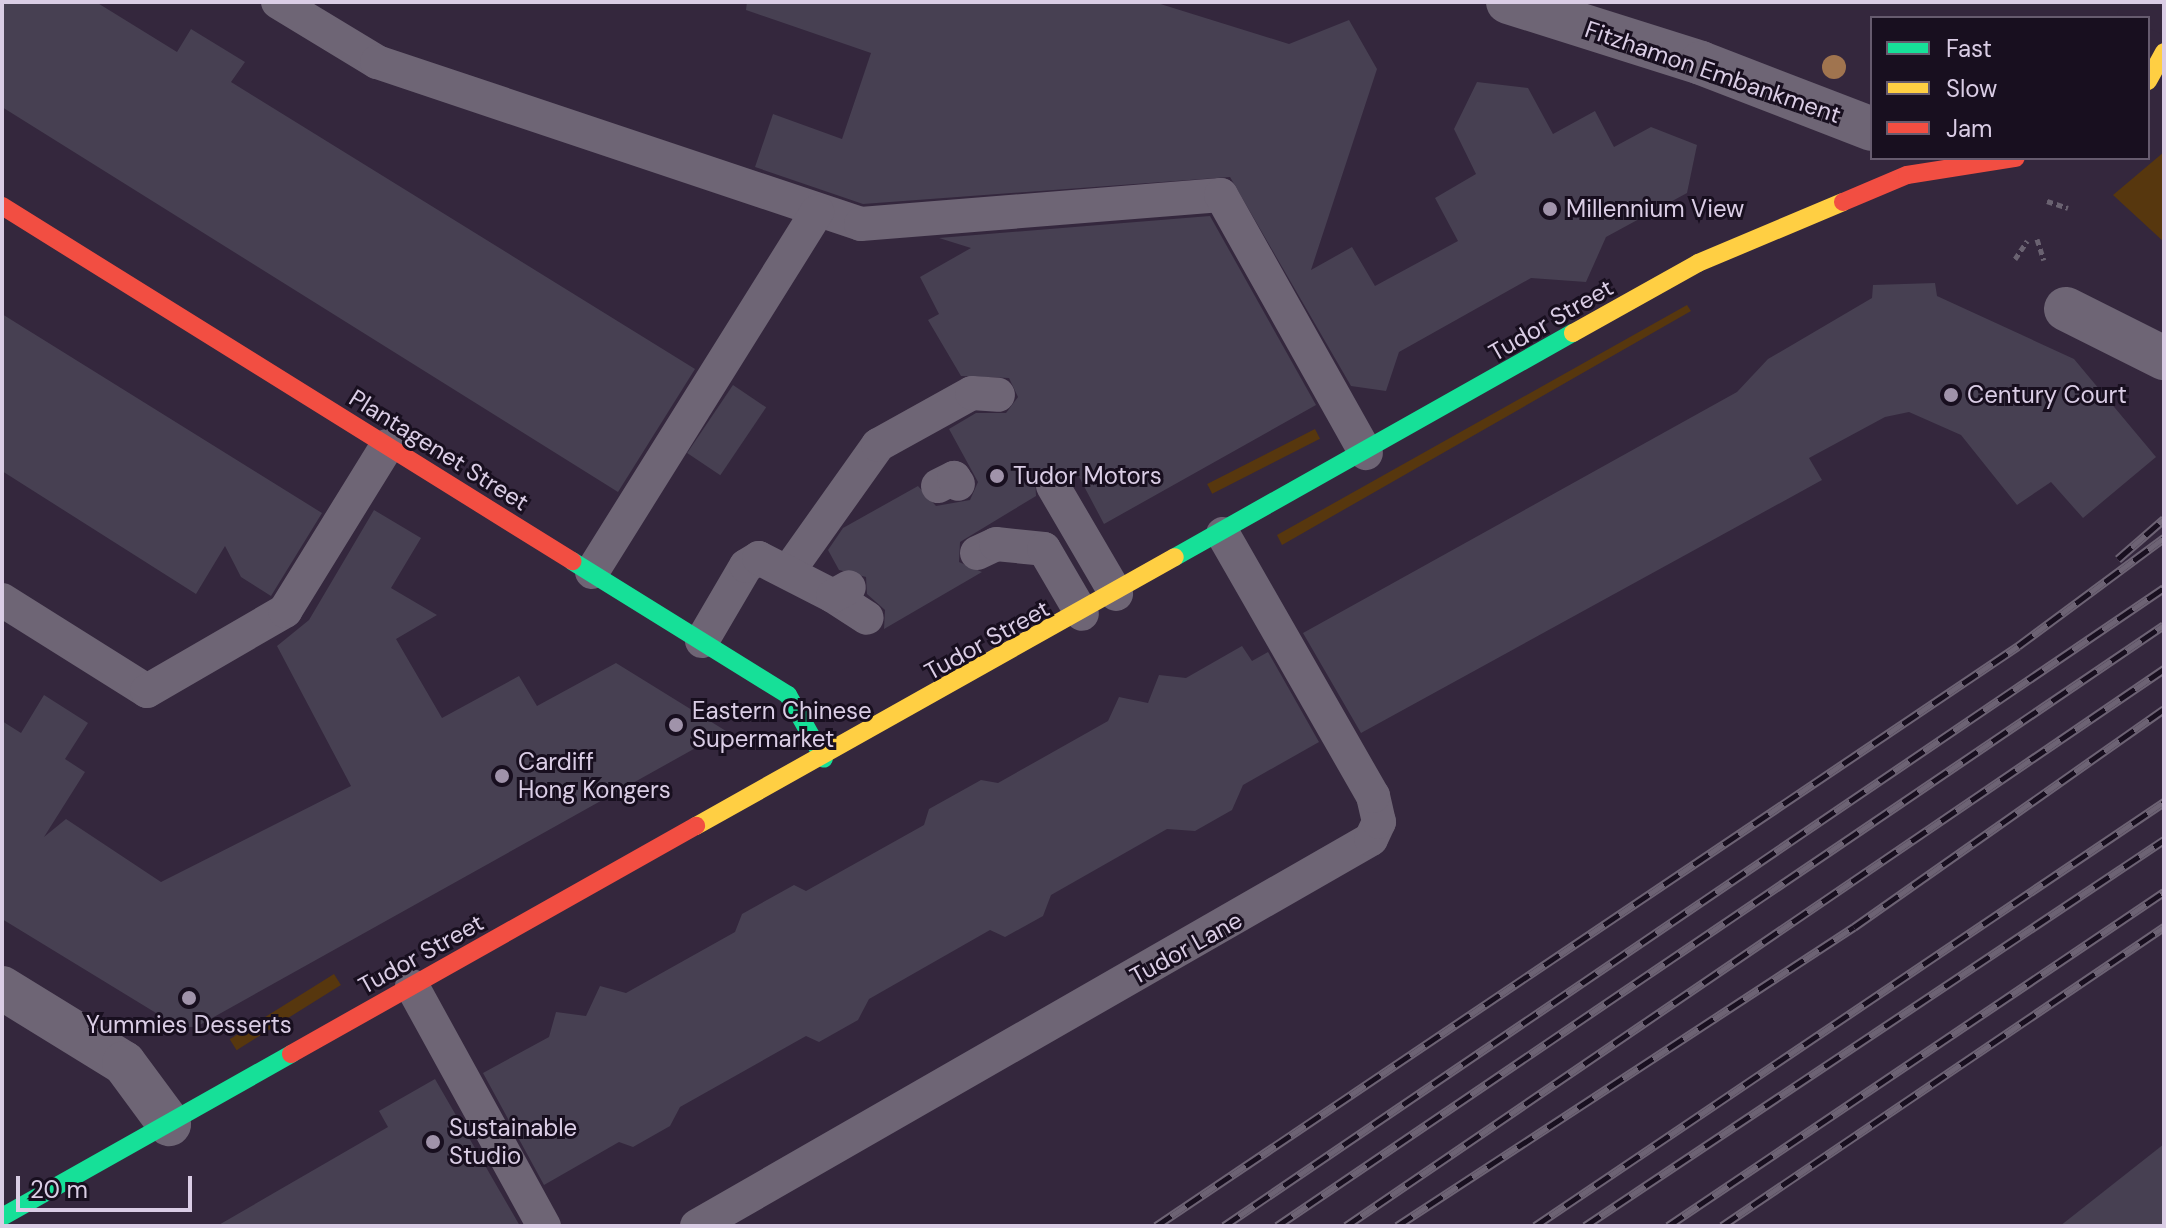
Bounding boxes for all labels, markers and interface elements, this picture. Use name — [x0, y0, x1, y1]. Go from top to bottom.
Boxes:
street label: Fitzhamon Embankment — [1581, 15, 1845, 129]
legend — [1870, 16, 2150, 160]
text: Fast — [1946, 33, 1992, 64]
text: Slow — [1946, 73, 1997, 104]
text: Jam — [1946, 113, 1992, 144]
place label: Millennium View — [1566, 195, 1744, 223]
marker: Millennium View — [1541, 200, 1559, 218]
street label: Tudor Street — [1484, 273, 1618, 367]
place label: Century Court — [1967, 381, 2127, 409]
street label: Plantagenet Street — [344, 383, 534, 517]
marker: Century Court — [1942, 386, 1960, 404]
place label: Tudor Motors — [1013, 462, 1162, 490]
marker: Tudor Motors — [988, 467, 1006, 485]
street label: Tudor Street — [919, 594, 1055, 686]
place label: Eastern Chinese Supermarket — [692, 697, 872, 753]
marker: Eastern Chinese Supermarket — [667, 716, 685, 734]
place label: Cardiff Hong Kongers — [518, 748, 671, 804]
marker: Cardiff Hong Kongers — [493, 767, 511, 785]
street label: Tudor Lane — [1125, 905, 1247, 991]
street label: Tudor Street — [353, 908, 489, 1000]
marker: Yummies Desserts — [180, 989, 198, 1007]
place label: Yummies Desserts — [86, 1011, 292, 1039]
place label: Sustainable Studio — [449, 1114, 577, 1170]
marker: Sustainable Studio — [424, 1133, 442, 1151]
scale bar — [20, 1160, 196, 1210]
text: 20 m — [30, 1174, 88, 1205]

